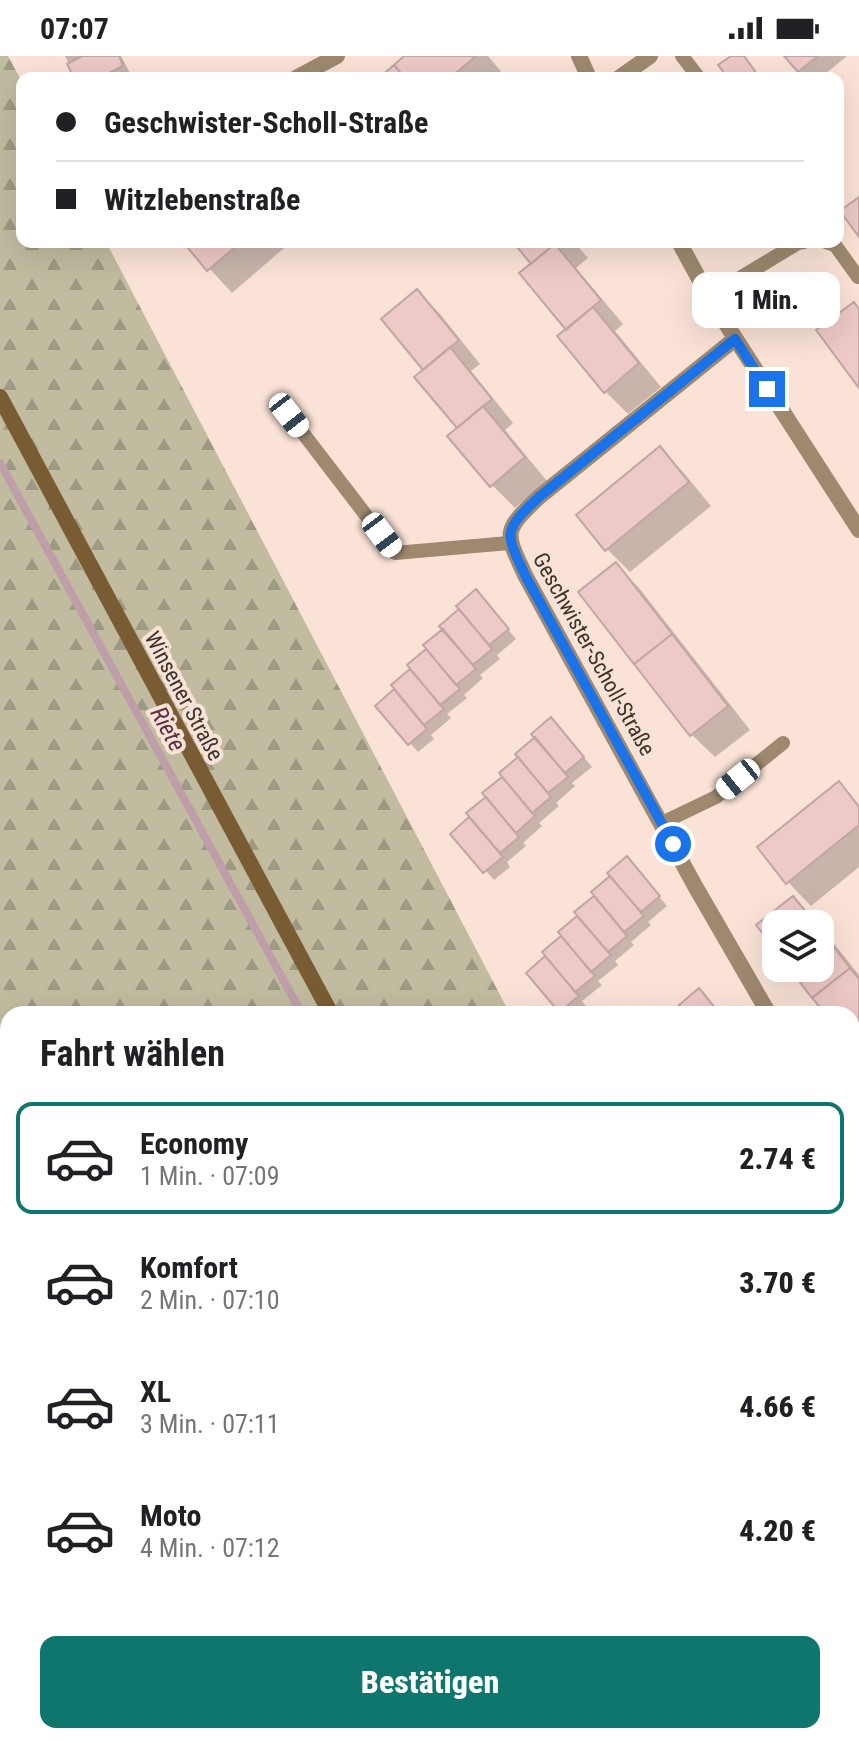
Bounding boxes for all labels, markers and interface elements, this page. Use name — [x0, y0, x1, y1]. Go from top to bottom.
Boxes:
text: 07:07 — [40, 11, 109, 46]
text: Geschwister-Scholl-Straße — [104, 105, 428, 140]
text: Witzlebenstraße — [104, 182, 300, 217]
callout: 1 Min. — [693, 273, 841, 329]
text: 1 Min. — [733, 285, 799, 315]
route end — [749, 371, 785, 407]
car — [265, 389, 313, 441]
car — [358, 509, 406, 561]
street label: Geschwister-Scholl-Straße — [528, 548, 660, 760]
street label: Winsener Straße — [140, 627, 228, 765]
water label: Riete — [145, 702, 192, 756]
car — [712, 755, 764, 803]
route start — [655, 826, 691, 862]
map controls — [762, 910, 834, 982]
button: layers — [762, 910, 834, 982]
text: Fahrt wählen — [40, 1033, 225, 1075]
icon: car — [44, 1122, 116, 1194]
text: Economy — [140, 1126, 248, 1161]
text: 2.74 € — [739, 1141, 816, 1176]
text: 1 Min. · 07:09 — [140, 1161, 280, 1191]
icon: car — [44, 1246, 116, 1318]
text: Komfort — [140, 1250, 238, 1285]
text: 3.70 € — [739, 1265, 816, 1300]
text: 2 Min. · 07:10 — [140, 1285, 280, 1315]
icon: car — [44, 1370, 116, 1442]
text: XL — [140, 1374, 171, 1409]
text: 4.66 € — [739, 1389, 816, 1424]
text: 3 Min. · 07:11 — [140, 1409, 280, 1439]
icon: car — [44, 1494, 116, 1566]
text: Moto — [140, 1498, 201, 1533]
text: 4.20 € — [739, 1513, 816, 1548]
text: 4 Min. · 07:12 — [140, 1533, 280, 1563]
button: Bestätigen — [40, 1636, 820, 1728]

